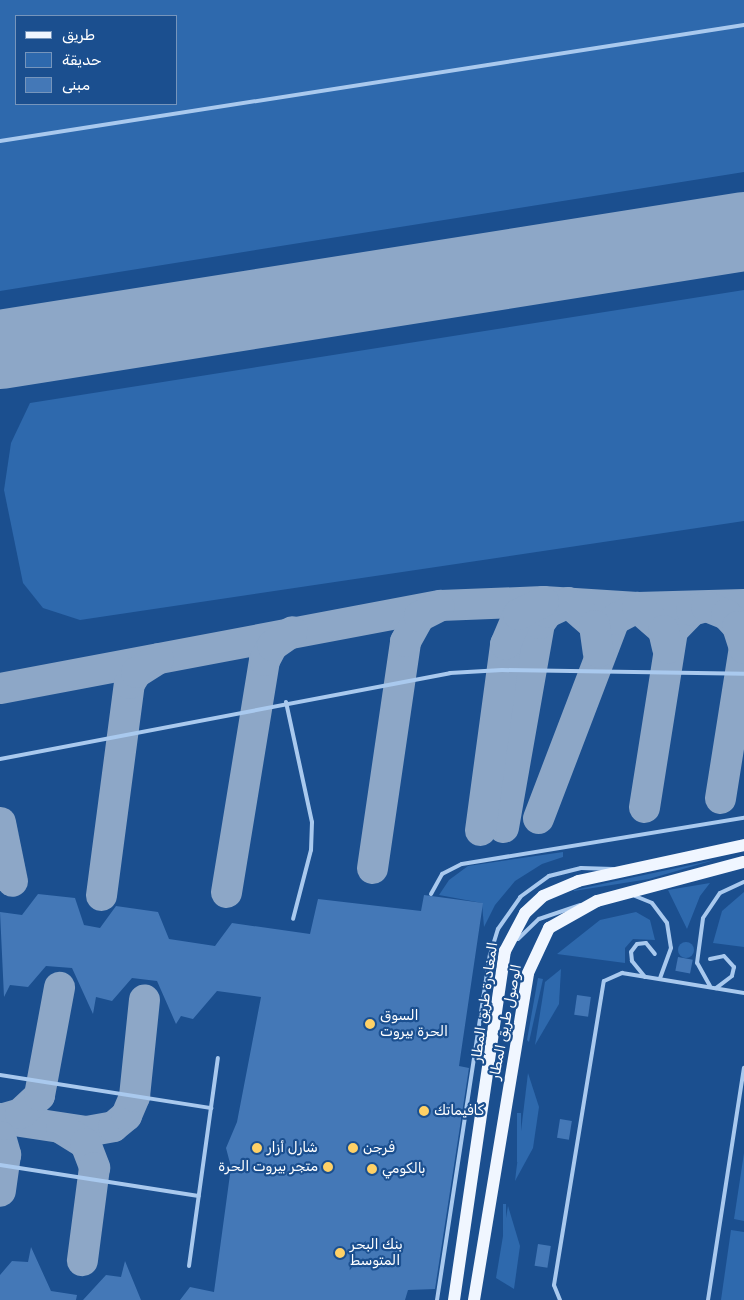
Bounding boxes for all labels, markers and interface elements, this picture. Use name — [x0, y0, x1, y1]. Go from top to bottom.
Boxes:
legend — [15, 15, 178, 105]
text: طريق — [62, 26, 95, 44]
text: حديقة — [62, 51, 102, 69]
text: مبنى — [62, 76, 90, 94]
street label: المغادرة طريق المطار — [468, 941, 502, 1063]
street label: الوصول طريق المطار — [487, 963, 525, 1081]
place label: السوق الحرة بيروت — [380, 1008, 448, 1040]
marker: السوق الحرة بيروت — [364, 1018, 376, 1030]
place label: كافيماتك — [434, 1103, 484, 1119]
marker: كافيماتك — [418, 1105, 430, 1117]
place label: شارل أزار — [267, 1140, 318, 1156]
place label: فرجن — [363, 1140, 395, 1156]
marker: شارل أزار — [251, 1142, 263, 1154]
marker: فرجن — [347, 1142, 359, 1154]
place label: متجر بيروت الحرة — [218, 1159, 318, 1175]
marker: متجر بيروت الحرة — [322, 1161, 334, 1173]
place label: بالكومي — [382, 1161, 426, 1177]
marker: بالكومي — [366, 1163, 378, 1175]
place label: بنك البحر المتوسط — [350, 1237, 403, 1270]
marker: بنك البحر المتوسط — [334, 1247, 346, 1259]

